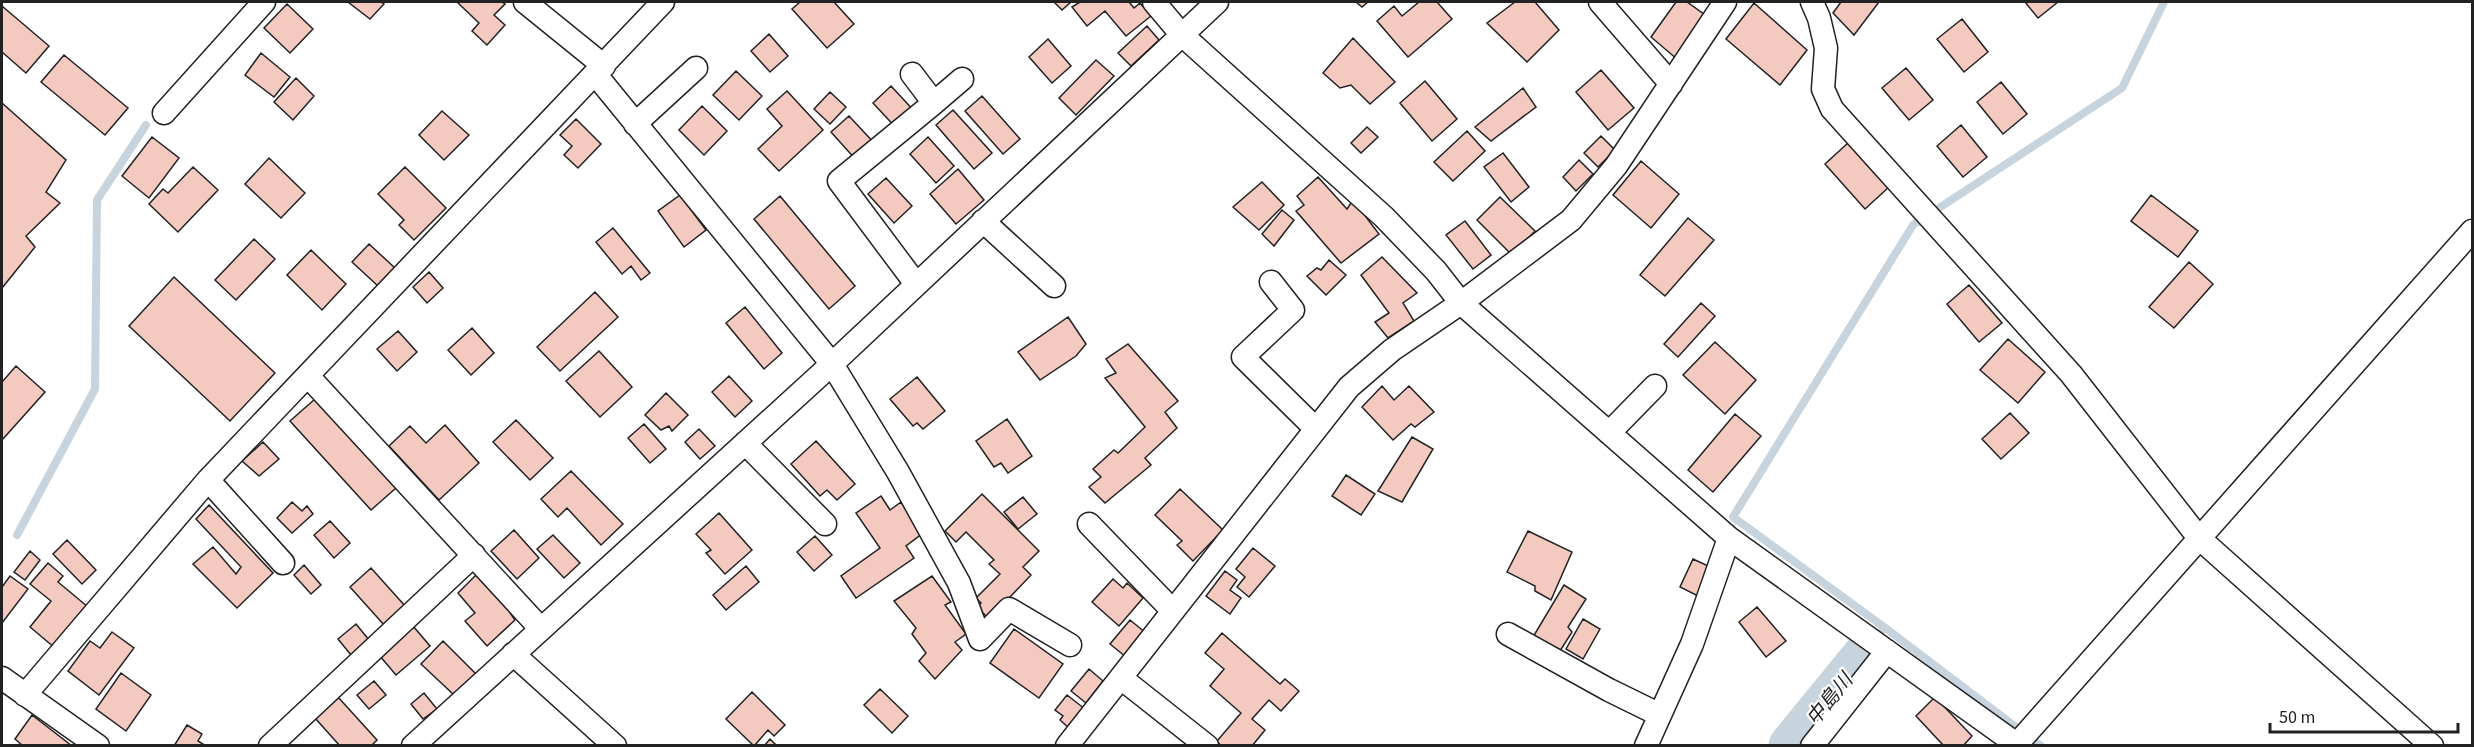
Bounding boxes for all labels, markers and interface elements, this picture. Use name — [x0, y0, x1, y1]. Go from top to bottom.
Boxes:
water label: 中島川 — [1800, 666, 1861, 732]
scale bar — [2270, 696, 2458, 734]
text: 50 m — [2279, 705, 2315, 730]

